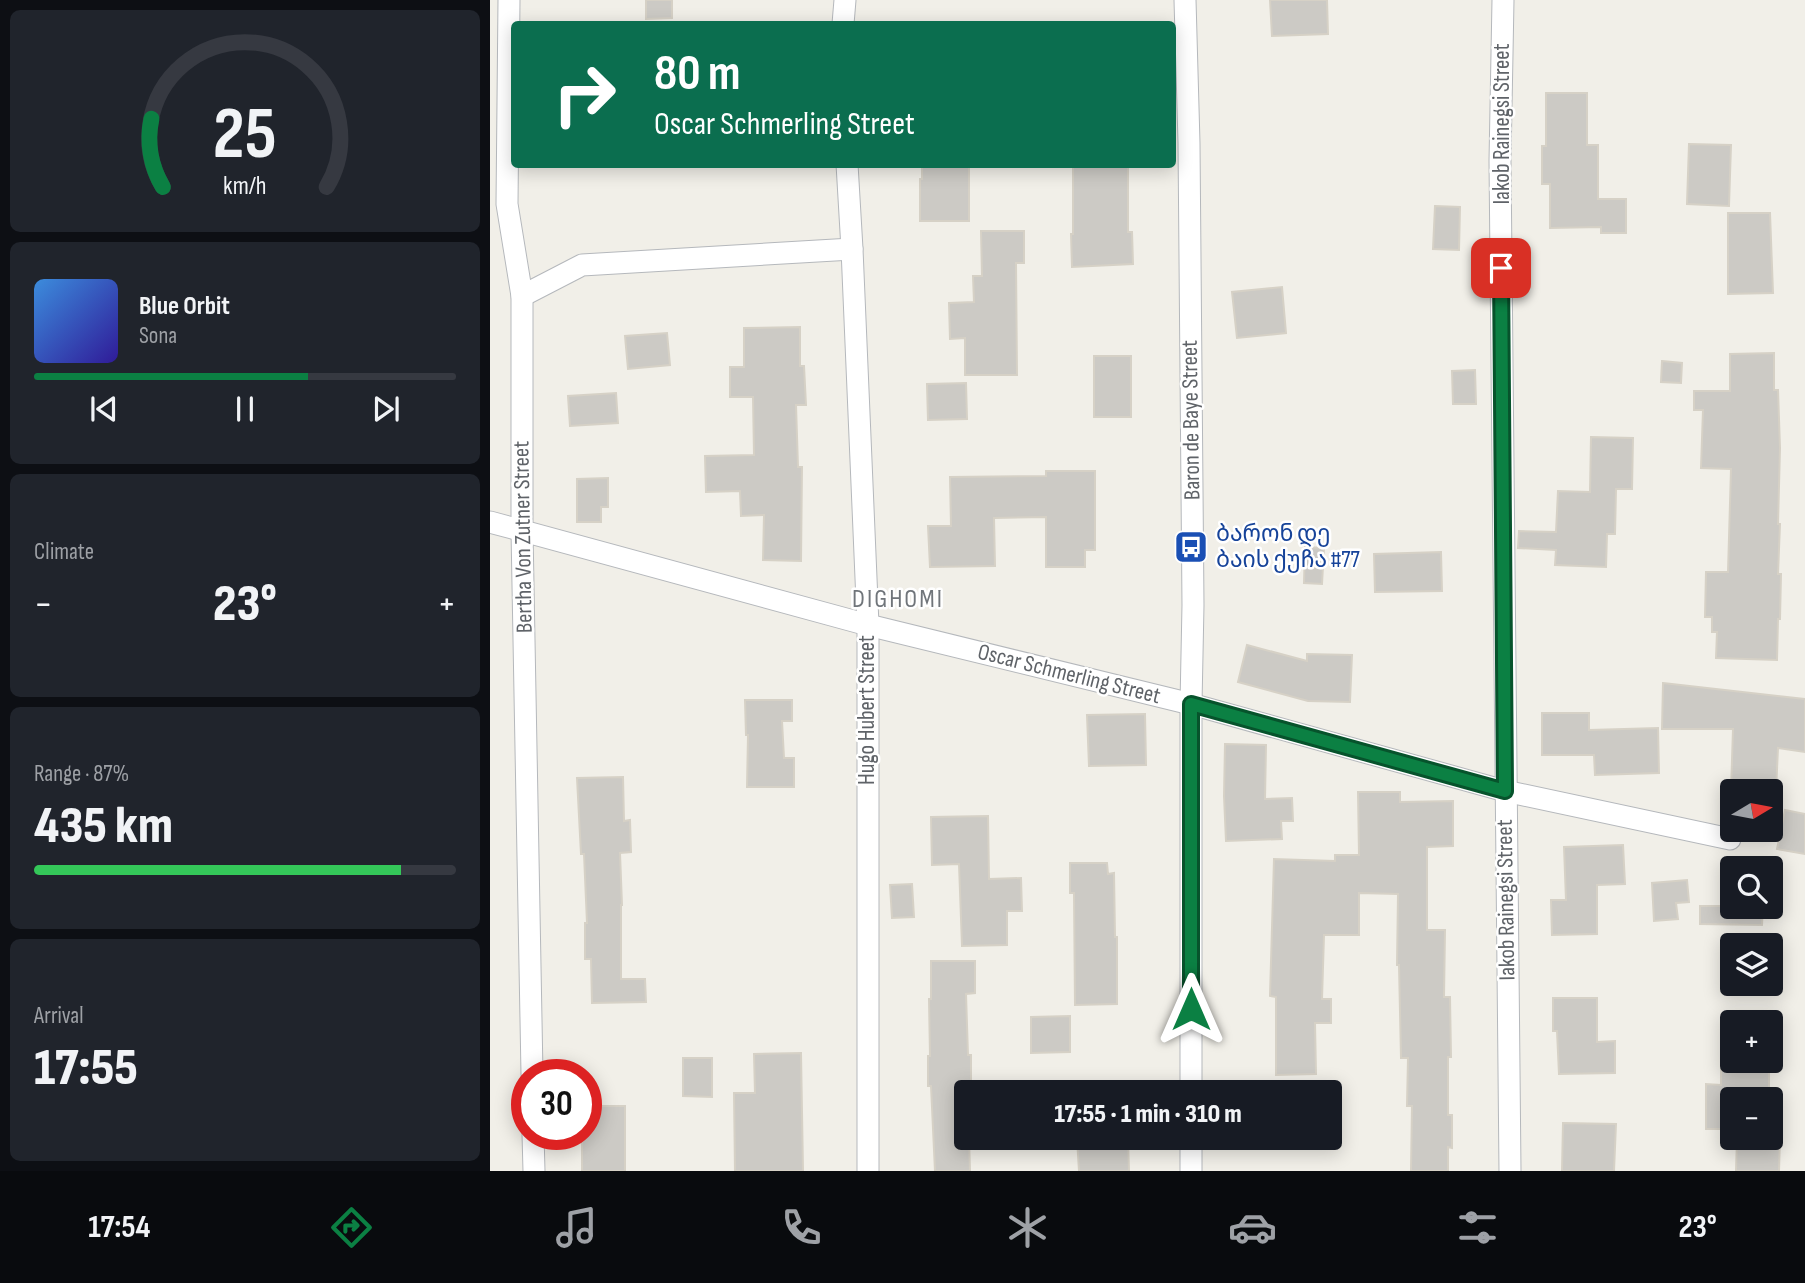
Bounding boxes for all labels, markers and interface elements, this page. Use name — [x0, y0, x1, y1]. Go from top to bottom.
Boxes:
street label: Iakob Rainegsi Street — [1488, 43, 1516, 205]
text: 80 m — [654, 45, 741, 104]
icon: right — [539, 49, 630, 140]
text: 25 — [213, 91, 277, 179]
text: Oscar Schmerling Street — [654, 105, 915, 144]
text: km/h — [223, 171, 267, 202]
pin — [1471, 238, 1531, 298]
icon: arrive — [1482, 249, 1520, 287]
text: Blue Orbit — [139, 291, 230, 322]
text: Sona — [139, 322, 177, 350]
street label: Baron de Baye Street — [1176, 340, 1206, 500]
icon: previous — [85, 390, 123, 428]
icon: pause — [226, 390, 264, 428]
icon: next — [367, 390, 405, 428]
street label: Bertha Von Zutner Street — [507, 441, 539, 633]
place label: ბარონ დე ბაის ქუჩა #77 — [1216, 520, 1360, 574]
bus stop icon: ბარონ დე ბაის ქუჩა #77 — [1172, 528, 1210, 566]
text: Climate — [34, 538, 94, 566]
text: 23° — [213, 573, 277, 636]
text: − — [34, 582, 53, 627]
text: + — [437, 582, 456, 627]
district label: DIGHOMI — [852, 584, 944, 615]
street label: Hugo Hubert Street — [853, 635, 881, 785]
street label: Oscar Schmerling Street — [975, 638, 1163, 710]
text: Range · 87% — [34, 760, 129, 788]
north arrow — [1720, 779, 1783, 842]
map controls — [1720, 779, 1783, 1150]
text: 435 km — [34, 795, 173, 858]
street label: Iakob Rainegsi Street — [1491, 819, 1521, 981]
button: search — [1720, 856, 1783, 919]
button: layers — [1720, 933, 1783, 996]
position arrow — [1154, 972, 1228, 1046]
text: Arrival — [34, 1002, 83, 1030]
button: + — [1720, 1010, 1783, 1073]
text: 17:55 — [34, 1037, 138, 1100]
speed limit sign: 30 — [511, 1059, 602, 1150]
button: − — [1720, 1087, 1783, 1150]
text: 17:55 · 1 min · 310 m — [1054, 1099, 1242, 1130]
icon: directions — [327, 1203, 376, 1252]
icon: music — [552, 1203, 601, 1252]
icon: phone — [777, 1203, 826, 1252]
icon: climate — [1003, 1203, 1052, 1252]
icon: car — [1228, 1203, 1277, 1252]
icon: filters — [1453, 1203, 1502, 1252]
text: 17:54 — [88, 1208, 150, 1247]
text: 23° — [1678, 1208, 1717, 1247]

